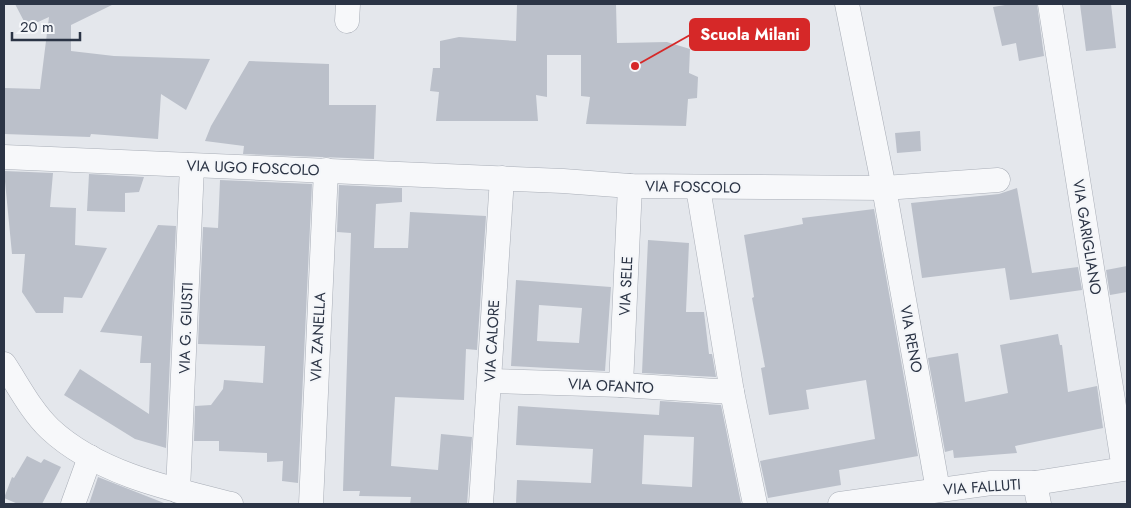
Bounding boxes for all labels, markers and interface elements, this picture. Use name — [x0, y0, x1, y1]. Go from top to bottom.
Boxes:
scale bar — [12, 10, 80, 42]
text: 20 m — [20, 16, 54, 38]
callout: Scuola Milani — [690, 19, 809, 50]
text: Scuola Milani — [700, 23, 800, 46]
street label: VIA UGO FOSCOLO — [186, 155, 320, 181]
street label: VIA FOSCOLO — [645, 175, 741, 199]
street label: VIA GARIGLIANO — [1067, 178, 1107, 296]
street label: VIA SELE — [613, 256, 639, 316]
street label: VIA G. GIUSTI — [173, 282, 199, 374]
street label: VIA ZANELLA — [305, 292, 331, 382]
street label: VIA CALORE — [479, 299, 505, 383]
street label: VIA RENO — [894, 304, 928, 375]
street label: VIA OFANTO — [568, 373, 655, 399]
street label: VIA FALLUTI — [942, 473, 1022, 501]

